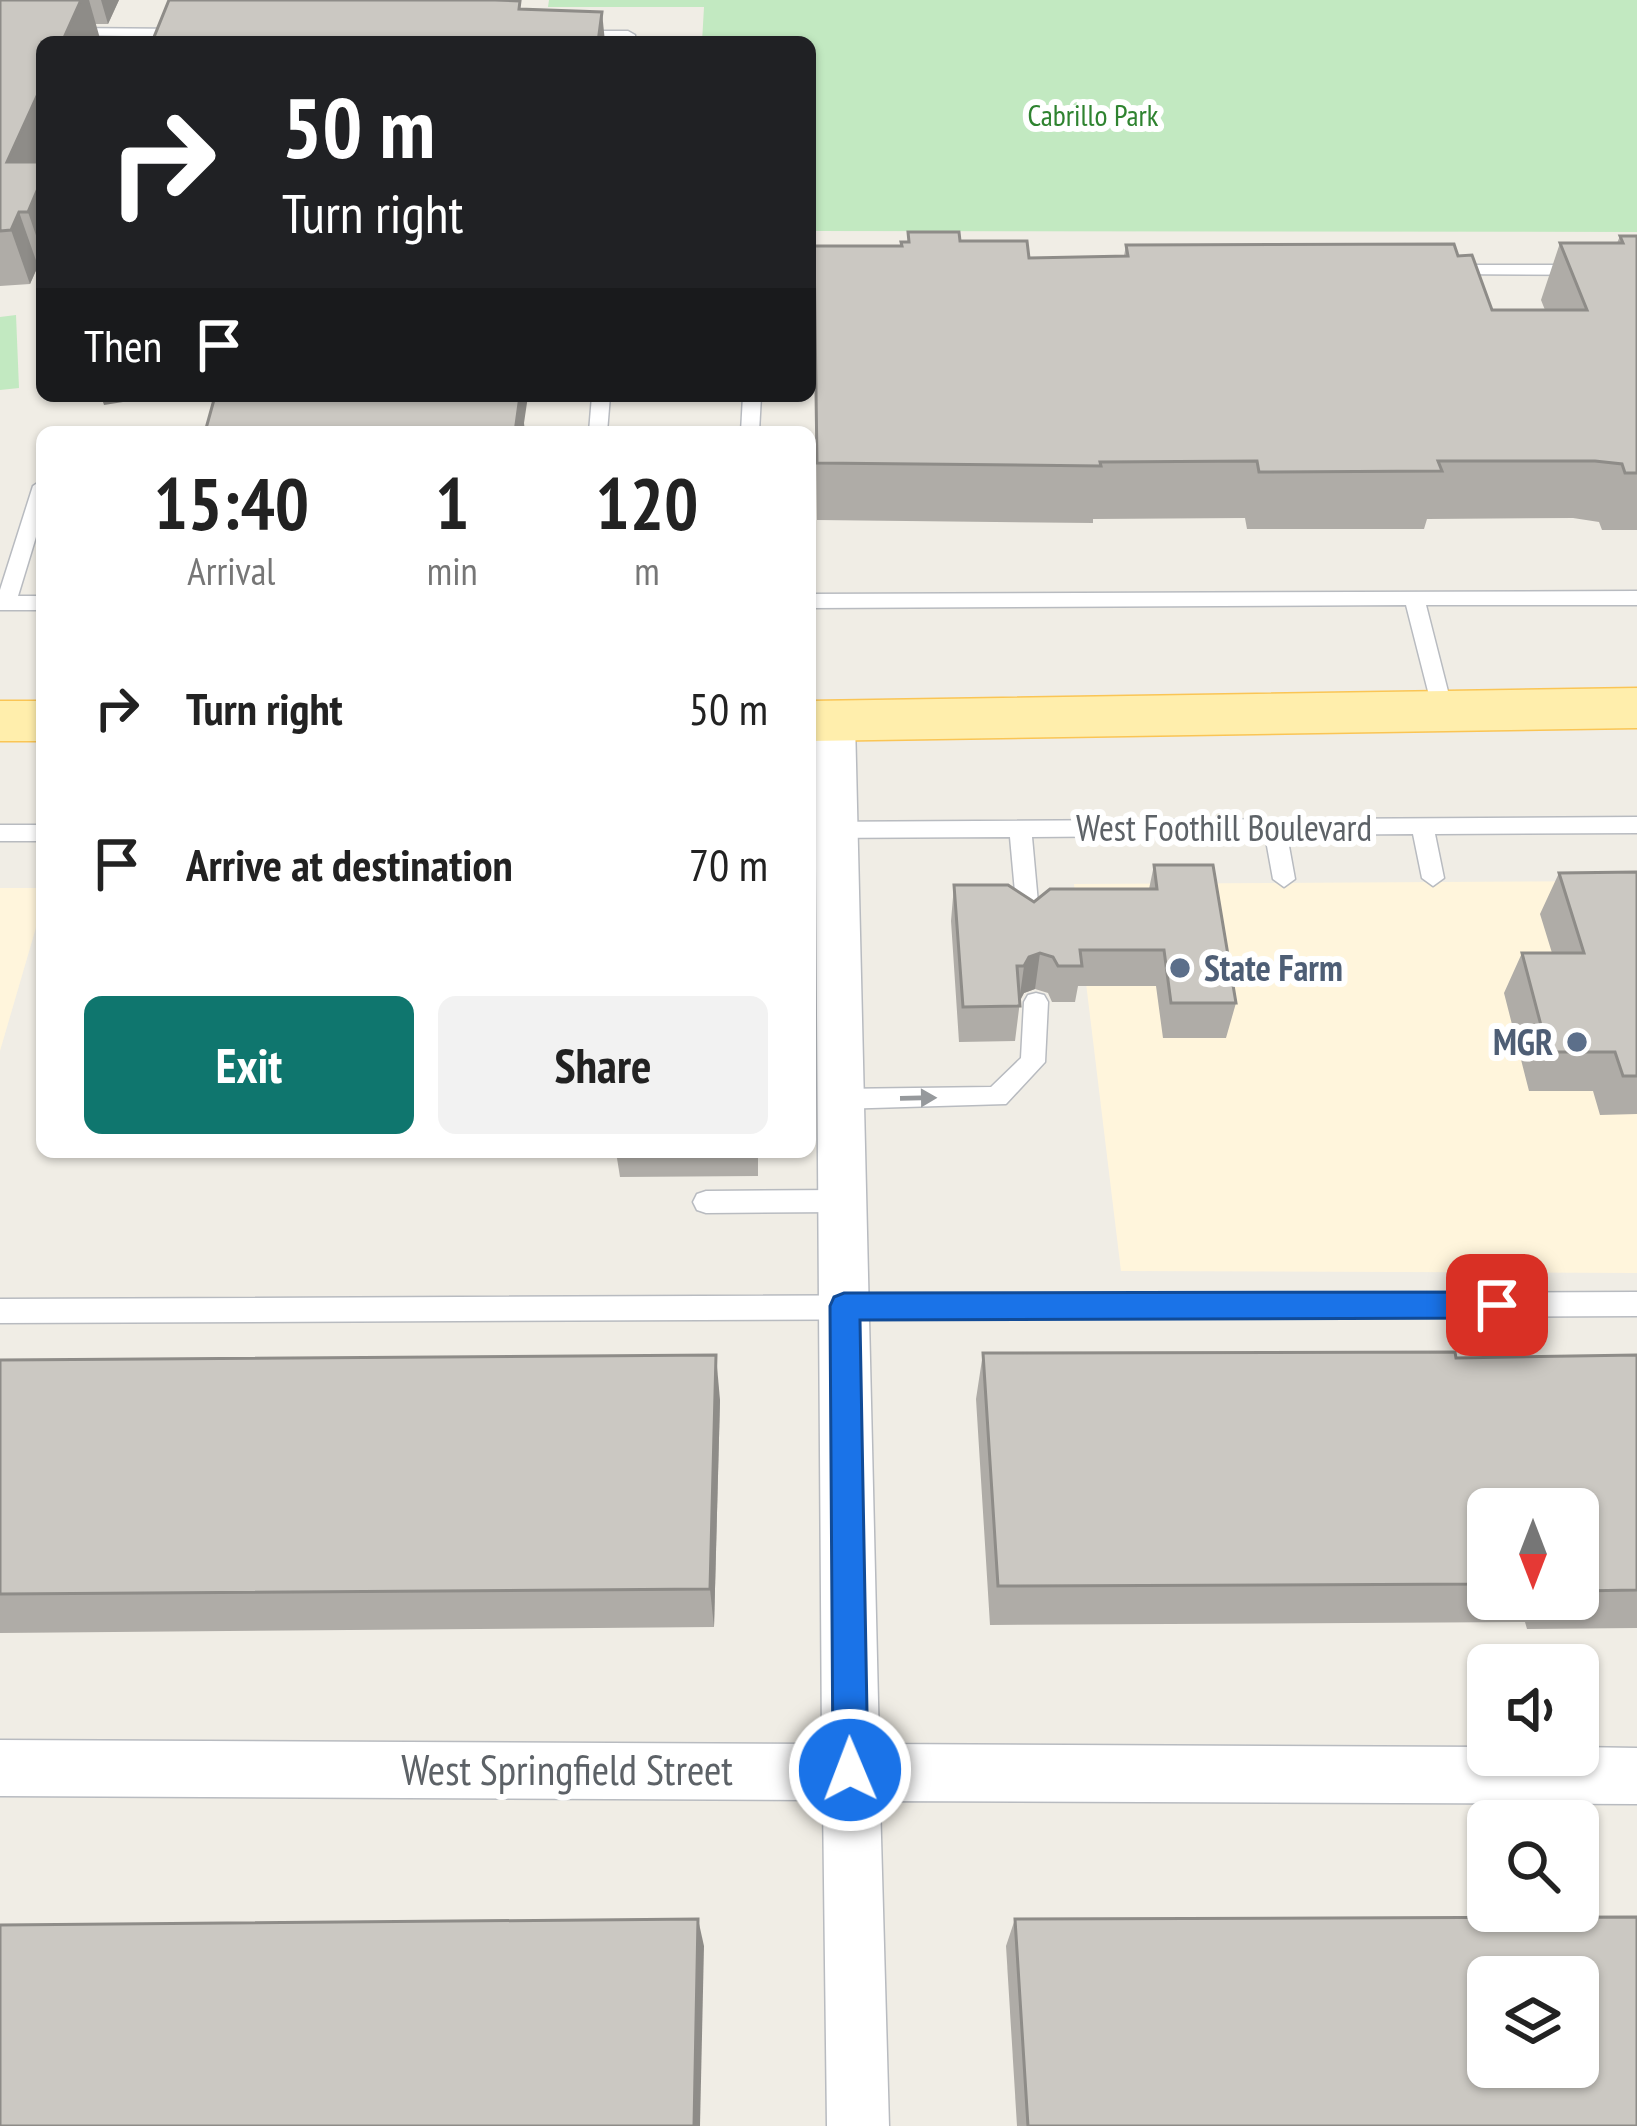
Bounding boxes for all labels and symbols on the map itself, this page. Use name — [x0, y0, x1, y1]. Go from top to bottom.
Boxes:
park label: Cabrillo Park — [1028, 95, 1159, 134]
street label: West Foothill Boulevard — [1076, 804, 1372, 851]
place label: State Farm — [1204, 944, 1343, 991]
marker: State Farm — [1167, 955, 1193, 981]
place label: MGR — [1493, 1018, 1553, 1065]
marker: MGR — [1564, 1029, 1590, 1055]
one-way arrow — [900, 1088, 938, 1108]
pin — [1446, 1254, 1548, 1356]
north arrow — [1467, 1488, 1599, 1620]
position arrow — [787, 1707, 913, 1833]
street label: West Springfield Street — [401, 1742, 733, 1797]

